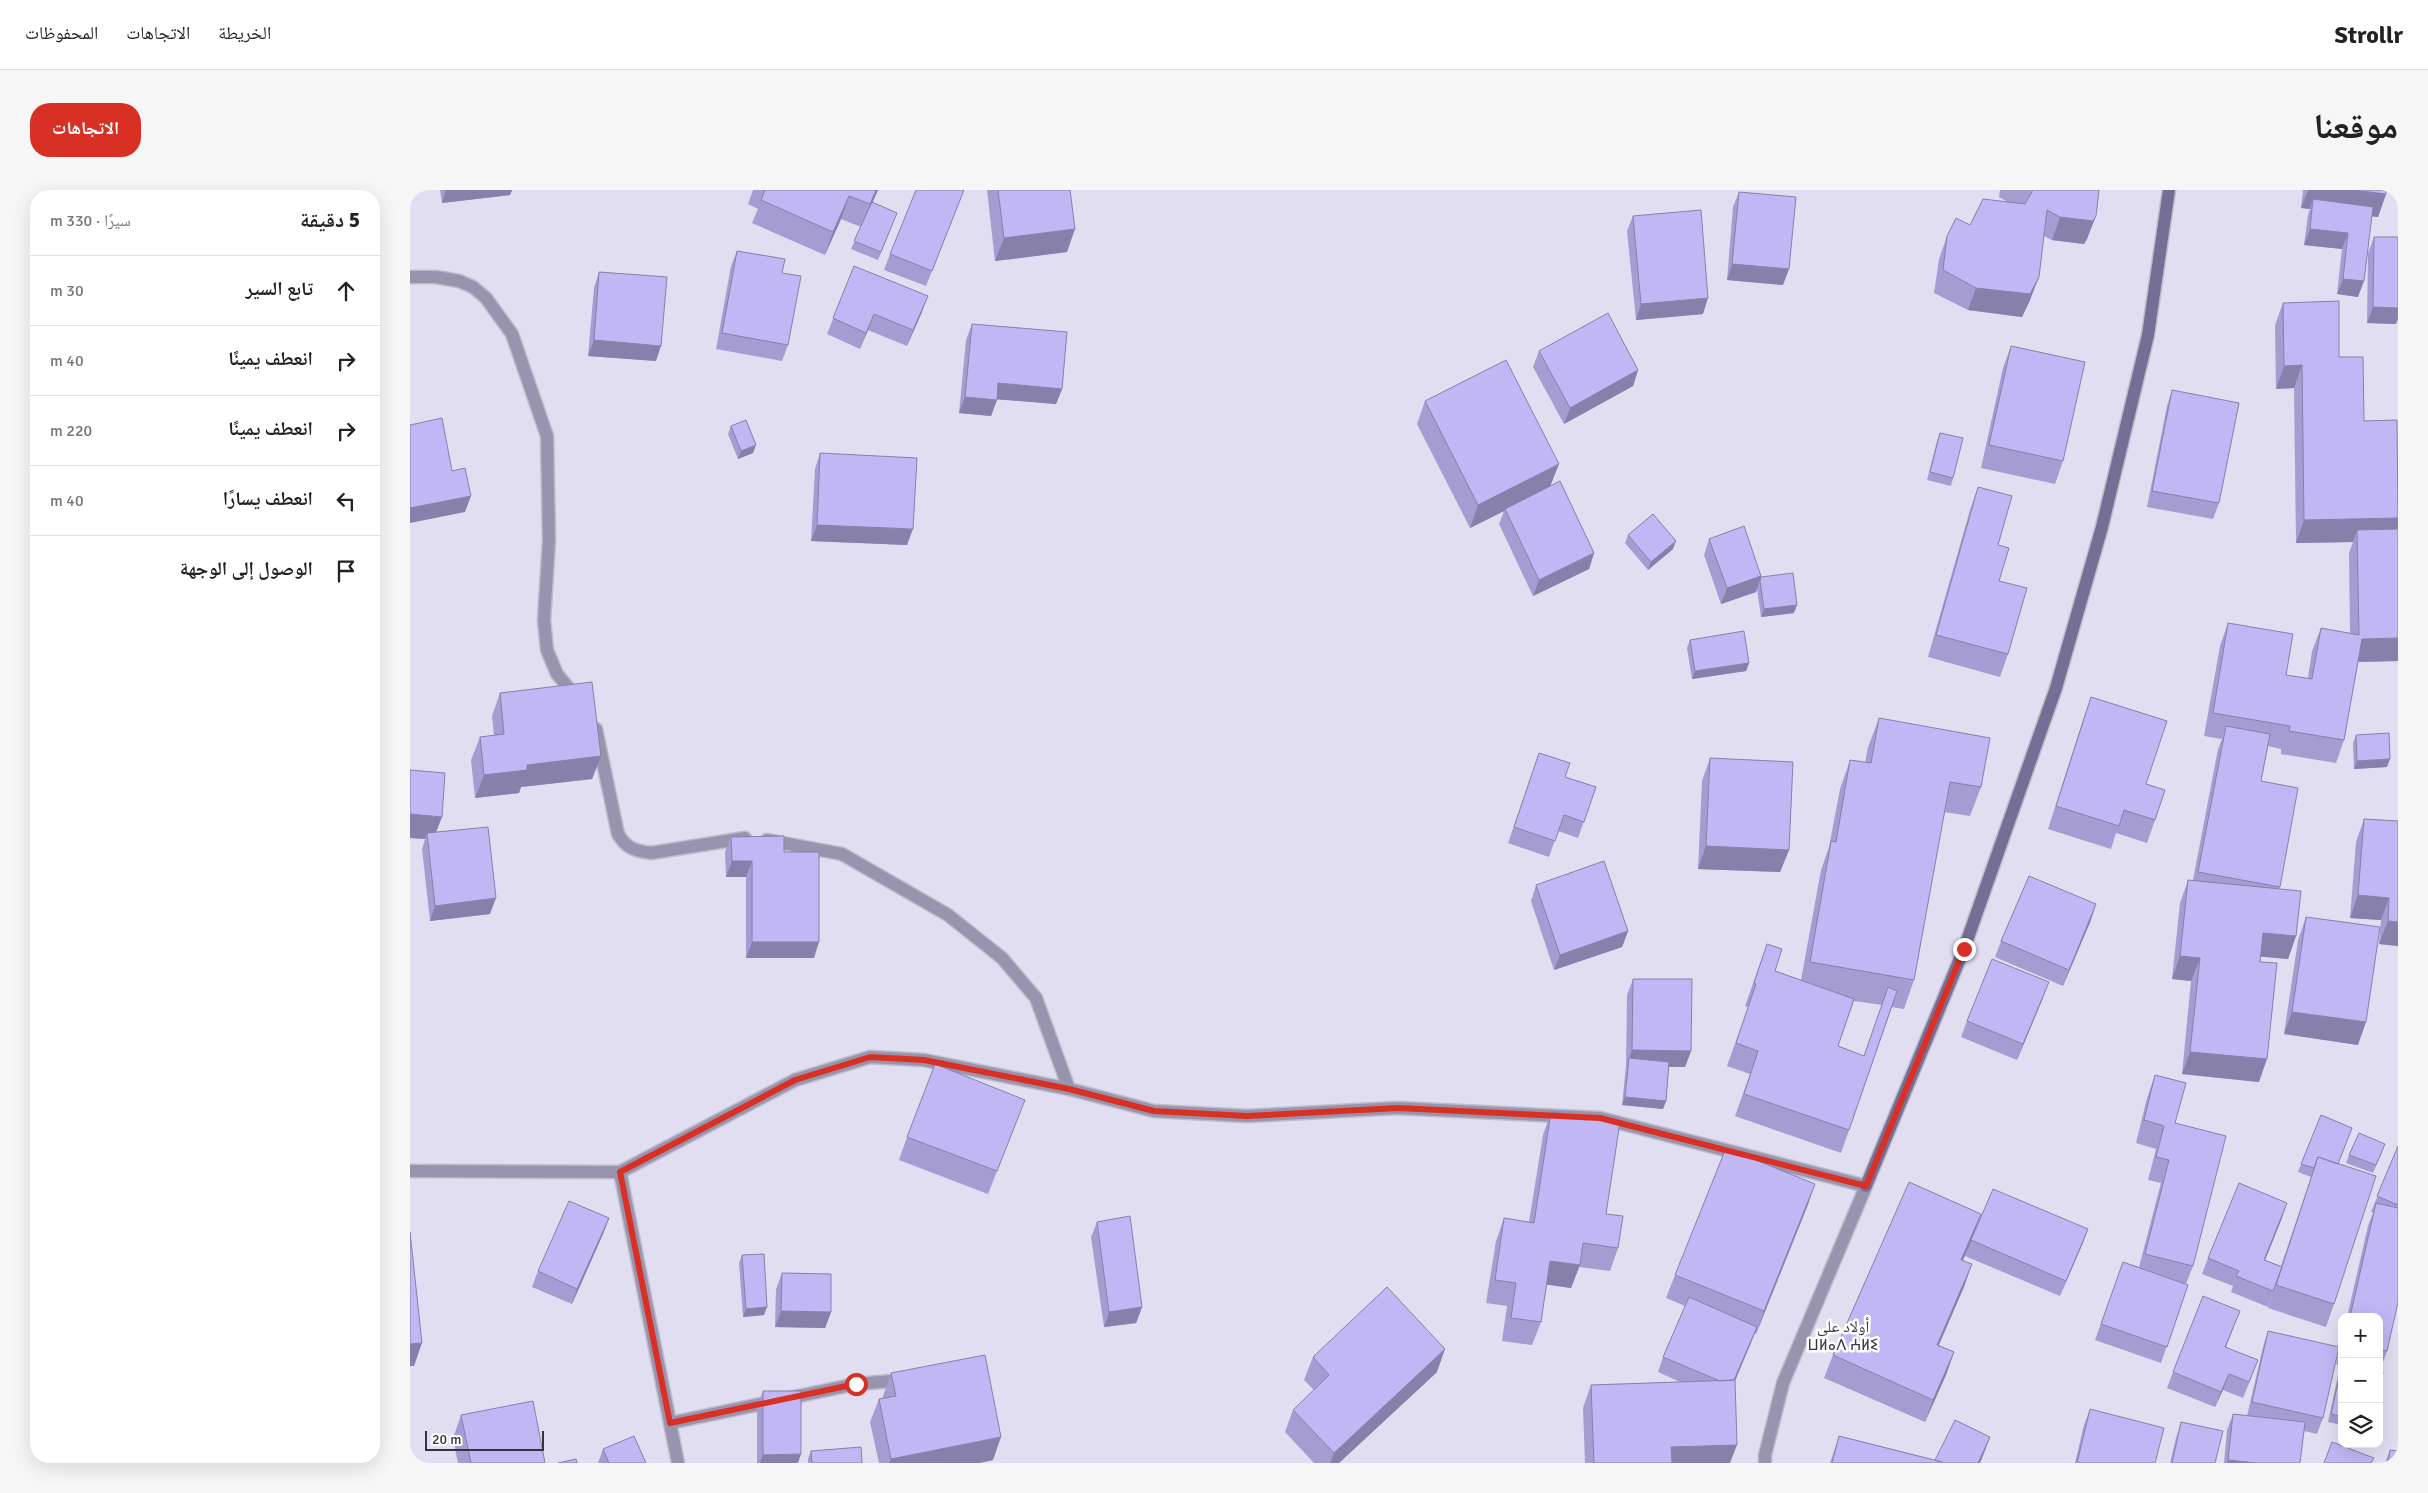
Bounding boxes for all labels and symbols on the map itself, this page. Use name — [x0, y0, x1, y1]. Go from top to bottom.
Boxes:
route end — [1953, 938, 1976, 961]
district label: أولاد علي ⵡⵍⴰⴷ ⵄⵍⵉ — [1808, 1317, 1878, 1355]
route start — [845, 1373, 868, 1396]
scale bar — [425, 1428, 544, 1451]

